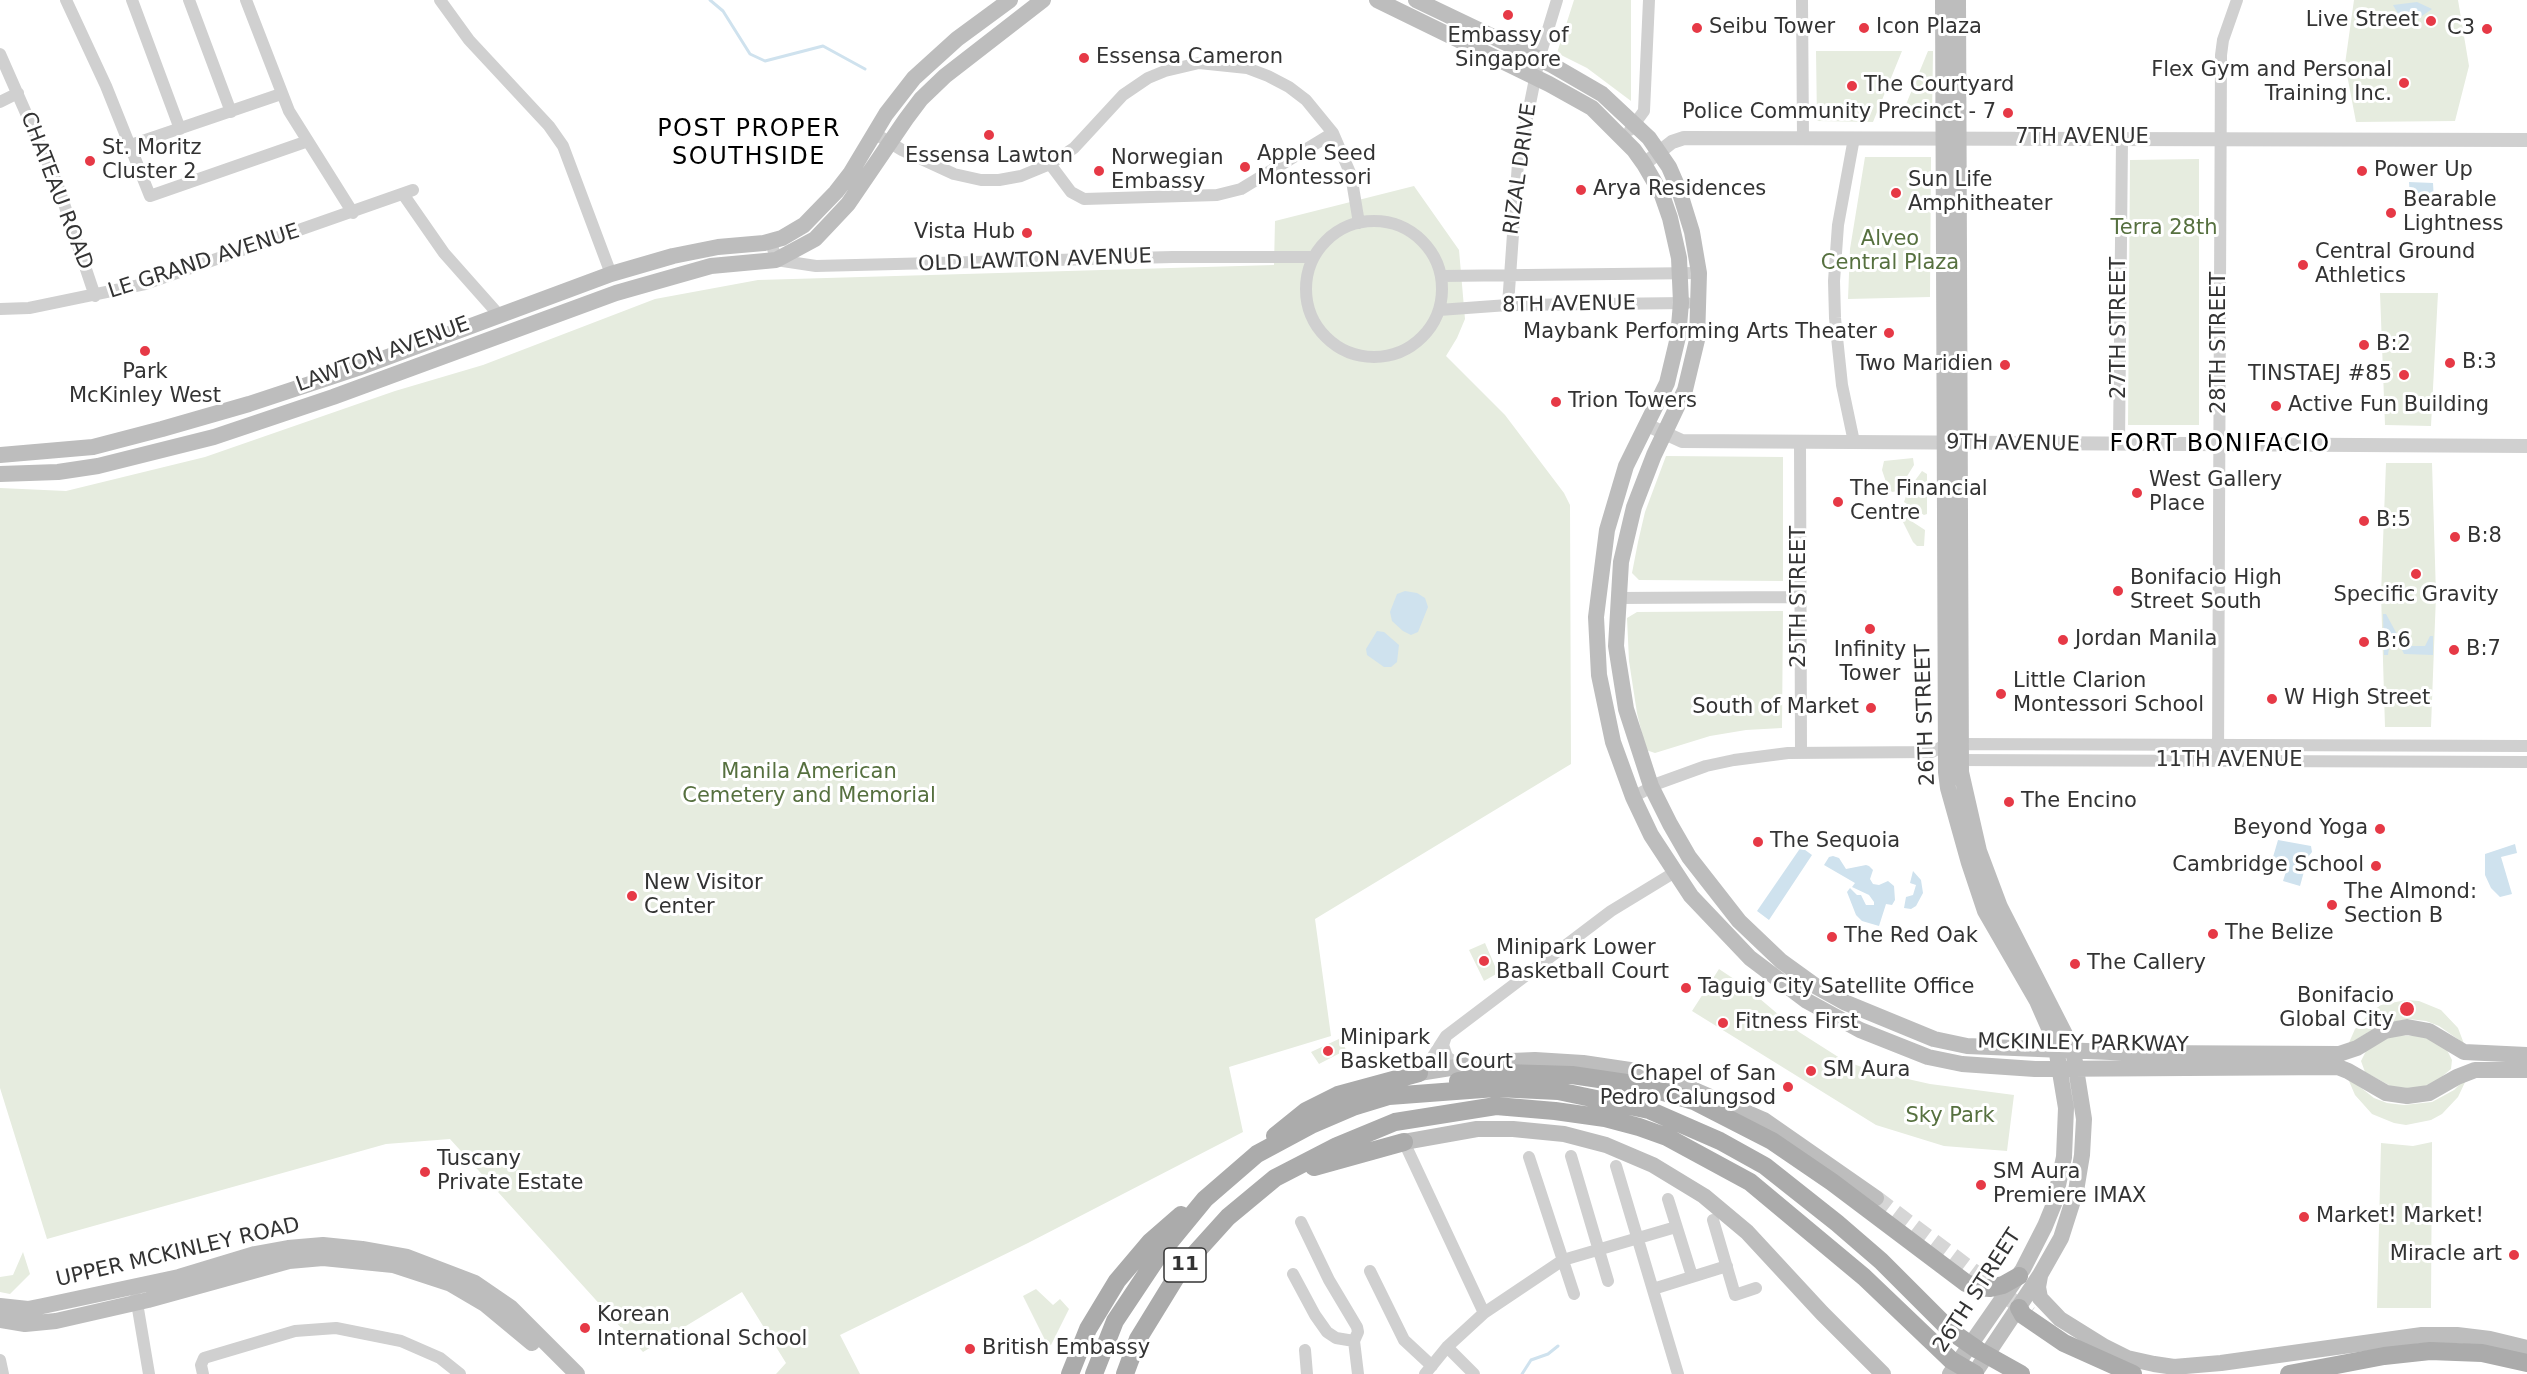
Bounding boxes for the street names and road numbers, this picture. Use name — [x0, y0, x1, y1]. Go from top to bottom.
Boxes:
street label: RIZAL DRIVE — [1499, 102, 1543, 236]
street label: CHATEAU ROAD — [14, 109, 98, 273]
street label: 7TH AVENUE — [2015, 125, 2149, 151]
street label: LE GRAND AVENUE — [105, 219, 303, 305]
street label: OLD LAWTON AVENUE — [918, 244, 1152, 278]
street label: 27TH STREET — [2107, 257, 2133, 399]
street label: 28TH STREET — [2207, 272, 2233, 414]
street label: 8TH AVENUE — [1502, 291, 1636, 319]
street label: LAWTON AVENUE — [293, 312, 473, 398]
street label: 9TH AVENUE — [1946, 430, 2080, 458]
street label: 25TH STREET — [1787, 526, 1813, 668]
street label: 26TH STREET — [1911, 644, 1941, 786]
street label: 11TH AVENUE — [2155, 748, 2303, 774]
street label: MCKINLEY PARKWAY — [1977, 1030, 2189, 1058]
street label: UPPER MCKINLEY ROAD — [54, 1213, 302, 1293]
street label: 26TH STREET — [1929, 1225, 2027, 1357]
road number: 11 — [1164, 1248, 1206, 1282]

